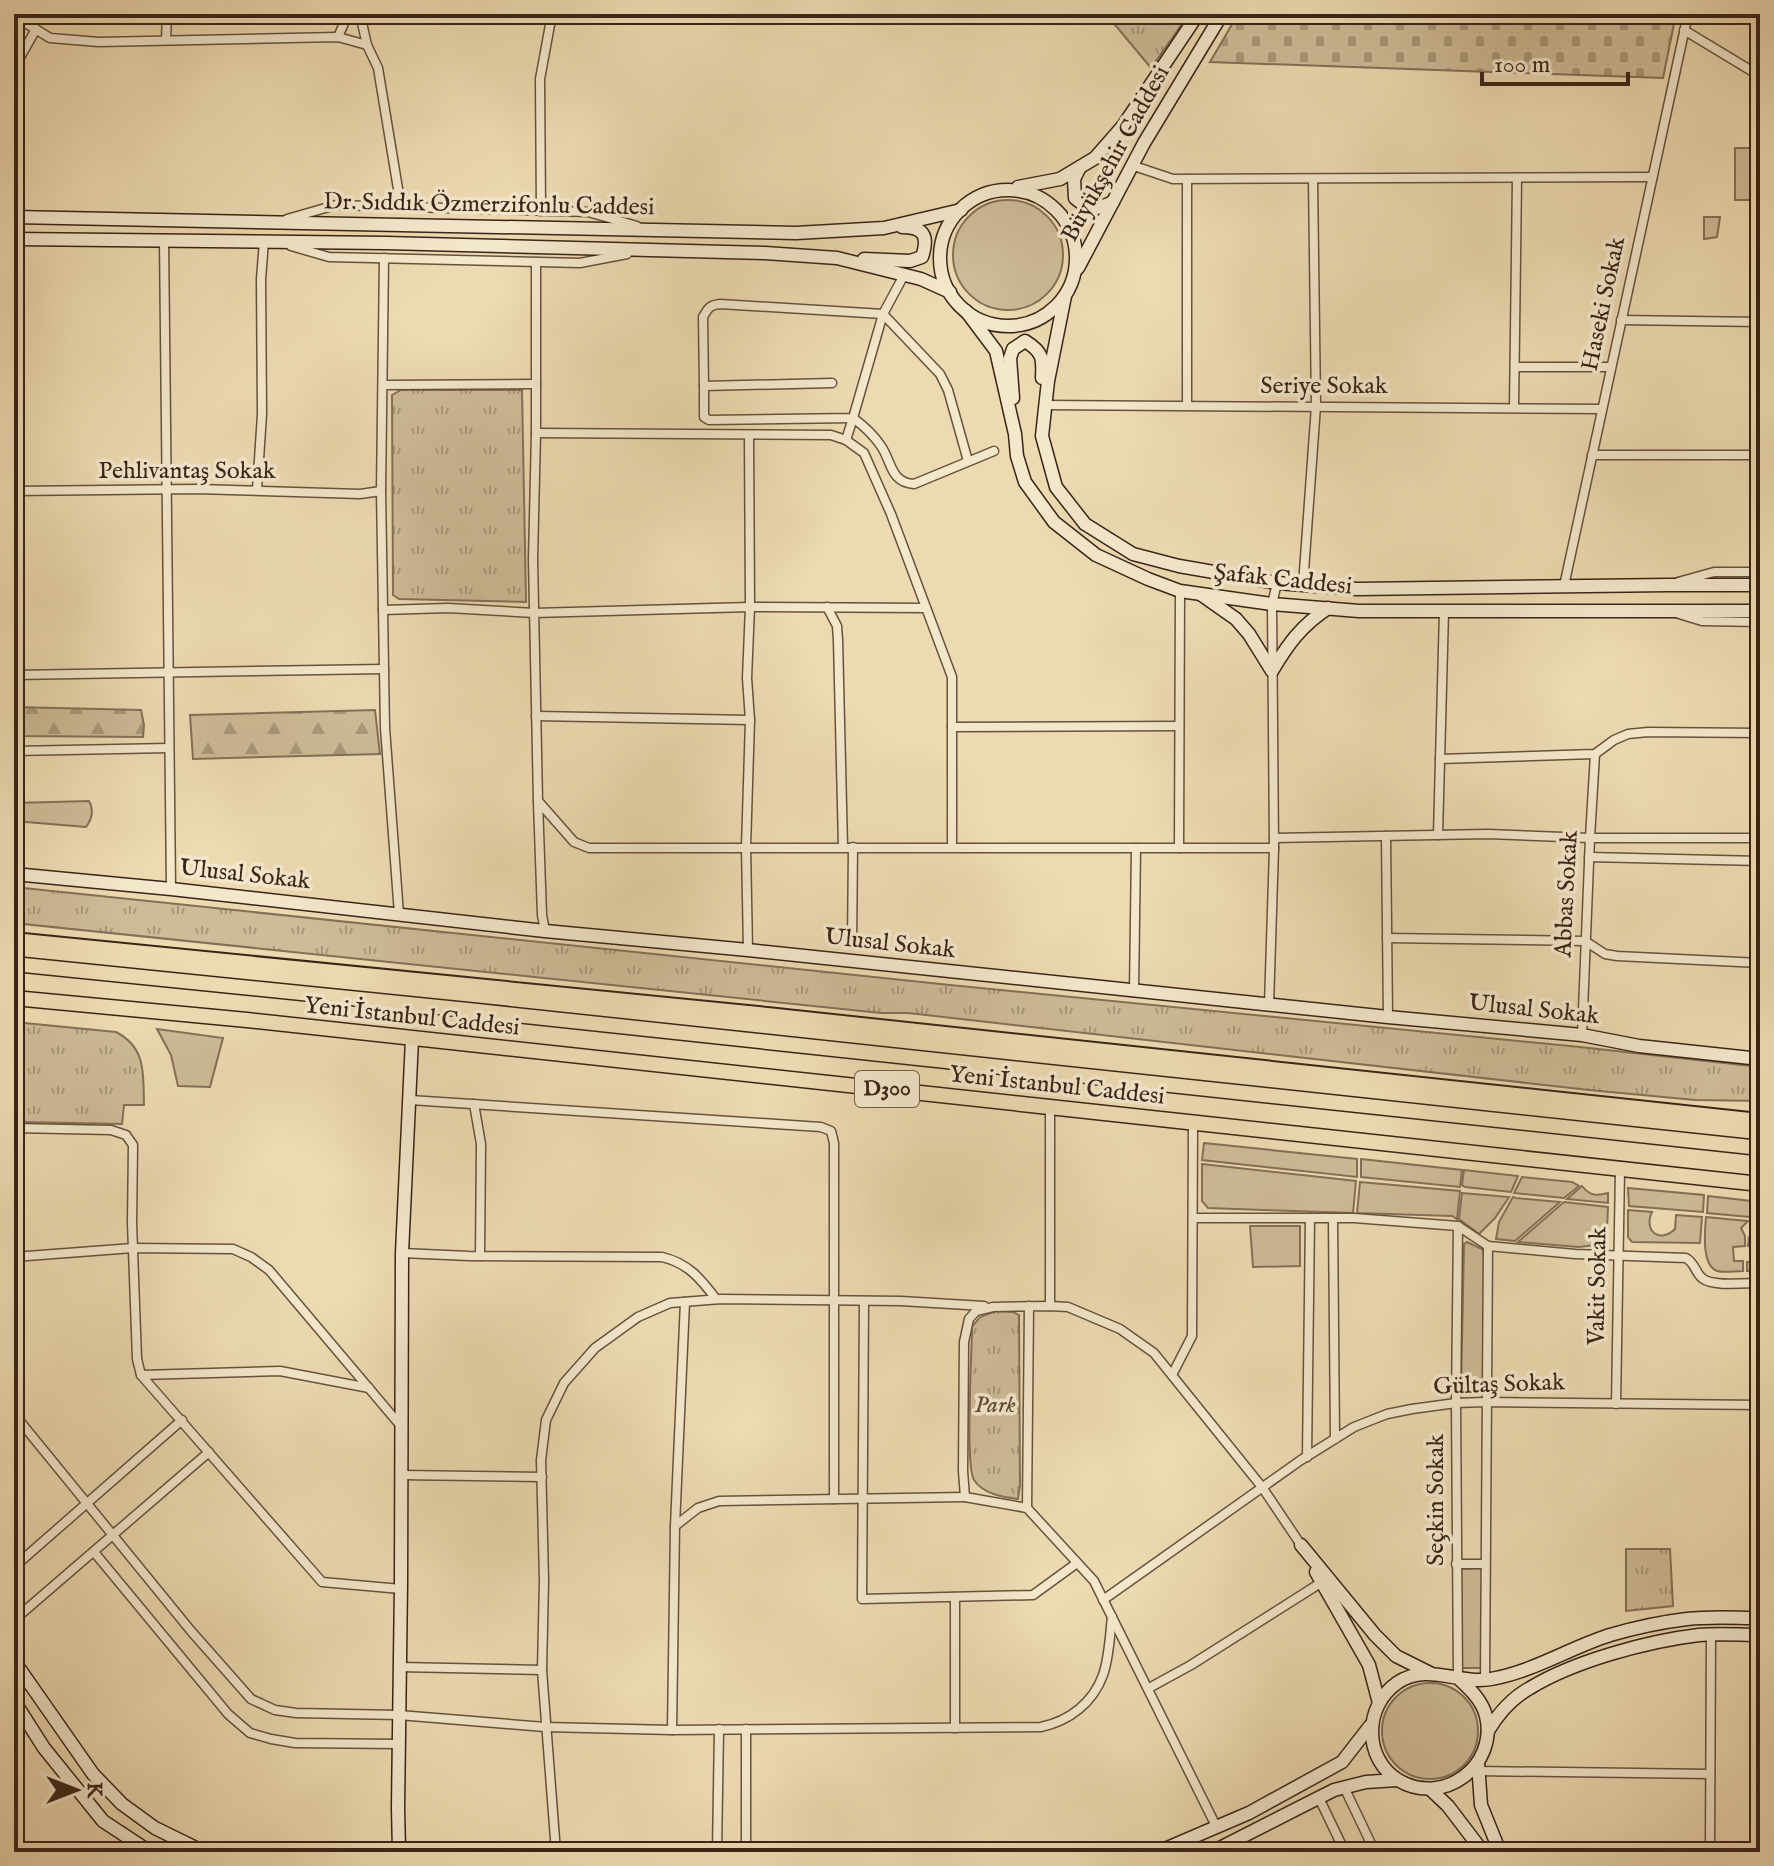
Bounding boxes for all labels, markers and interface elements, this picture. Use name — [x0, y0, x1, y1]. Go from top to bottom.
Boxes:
scale bar — [1482, 36, 1628, 86]
text: 100 m — [1494, 50, 1550, 81]
street label: Büyükşehir Caddesi — [1055, 60, 1177, 248]
street label: Dr. Sıddık Özmerzifonlu Caddesi — [323, 187, 655, 223]
street label: Haseki Sokak — [1575, 234, 1633, 374]
street label: Seriye Sokak — [1260, 371, 1388, 402]
street label: Pehlivantaş Sokak — [98, 456, 276, 487]
street label: Şafak Caddesi — [1212, 557, 1354, 603]
street label: Abbas Sokak — [1548, 830, 1586, 959]
street label: Ulusal Sokak — [178, 853, 312, 897]
street label: Ulusal Sokak — [823, 922, 957, 966]
street label: Ulusal Sokak — [1467, 988, 1601, 1032]
street label: Yeni İstanbul Caddesi — [303, 990, 521, 1044]
street label: Yeni İstanbul Caddesi — [948, 1059, 1166, 1113]
road number: D300 — [855, 1071, 919, 1107]
street label: Vakit Sokak — [1581, 1226, 1615, 1346]
street label: Gültaş Sokak — [1433, 1367, 1565, 1403]
park label: Park — [974, 1390, 1016, 1421]
street label: Seçkin Sokak — [1421, 1434, 1452, 1566]
north arrow — [36, 1750, 116, 1830]
text: K — [80, 1782, 108, 1799]

